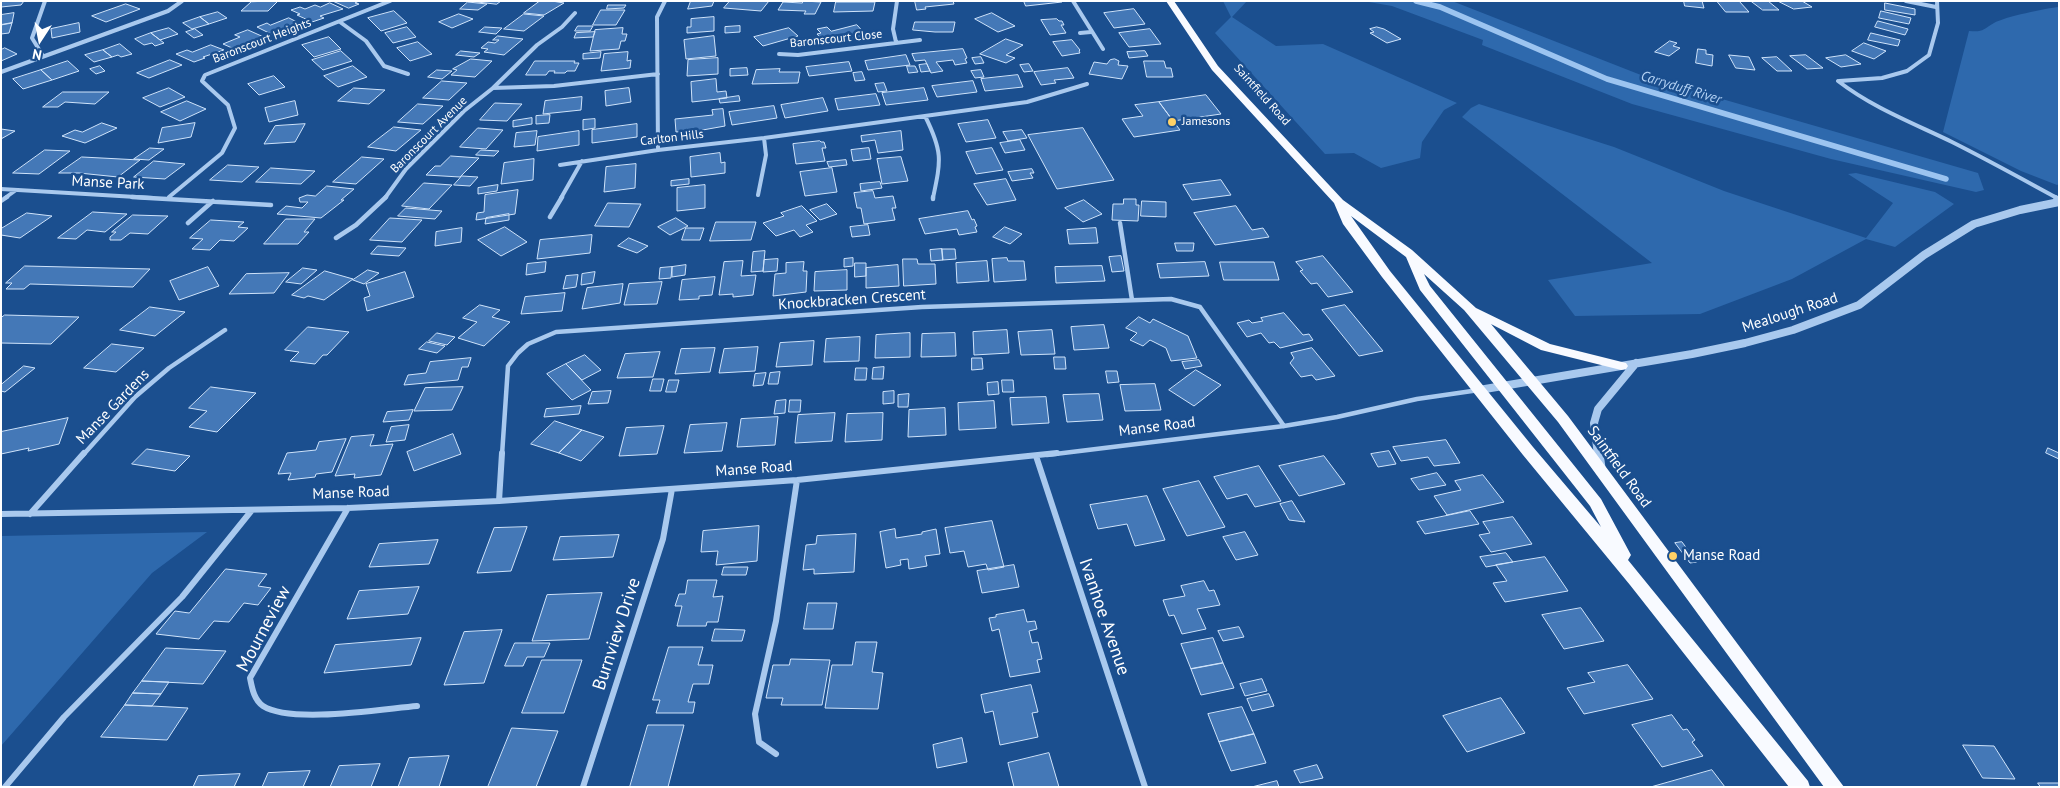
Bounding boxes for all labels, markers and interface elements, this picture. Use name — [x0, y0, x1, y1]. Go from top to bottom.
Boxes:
north arrow — [15, 15, 65, 65]
street label: Baronscourt Heights — [211, 16, 313, 66]
street label: Baronscourt Close — [789, 27, 883, 51]
text: N — [31, 45, 43, 64]
street label: Saintfield Road — [1231, 61, 1293, 129]
water label: Carryduff River — [1639, 68, 1723, 108]
street label: Baronscourt Avenue — [388, 94, 470, 176]
place label: Jamesons — [1182, 115, 1230, 129]
marker: Jamesons — [1166, 116, 1178, 128]
street label: Carlton Hills — [640, 127, 704, 149]
street label: Manse Park — [71, 172, 145, 194]
street label: Knockbracken Crescent — [778, 286, 926, 314]
street label: Mealough Road — [1740, 289, 1840, 337]
street label: Manse Gardens — [73, 366, 153, 448]
street label: Manse Road — [1118, 413, 1196, 441]
street label: Saintfield Road — [1583, 423, 1655, 511]
street label: Manse Road — [715, 457, 793, 481]
street label: Manse Road — [312, 483, 390, 503]
place label: Manse Road — [1683, 547, 1760, 565]
marker: Manse Road — [1667, 550, 1679, 562]
street label: Ivanhoe Avenue — [1074, 556, 1134, 678]
street label: Burnview Drive — [589, 575, 645, 693]
street label: Mourneview — [232, 582, 296, 676]

